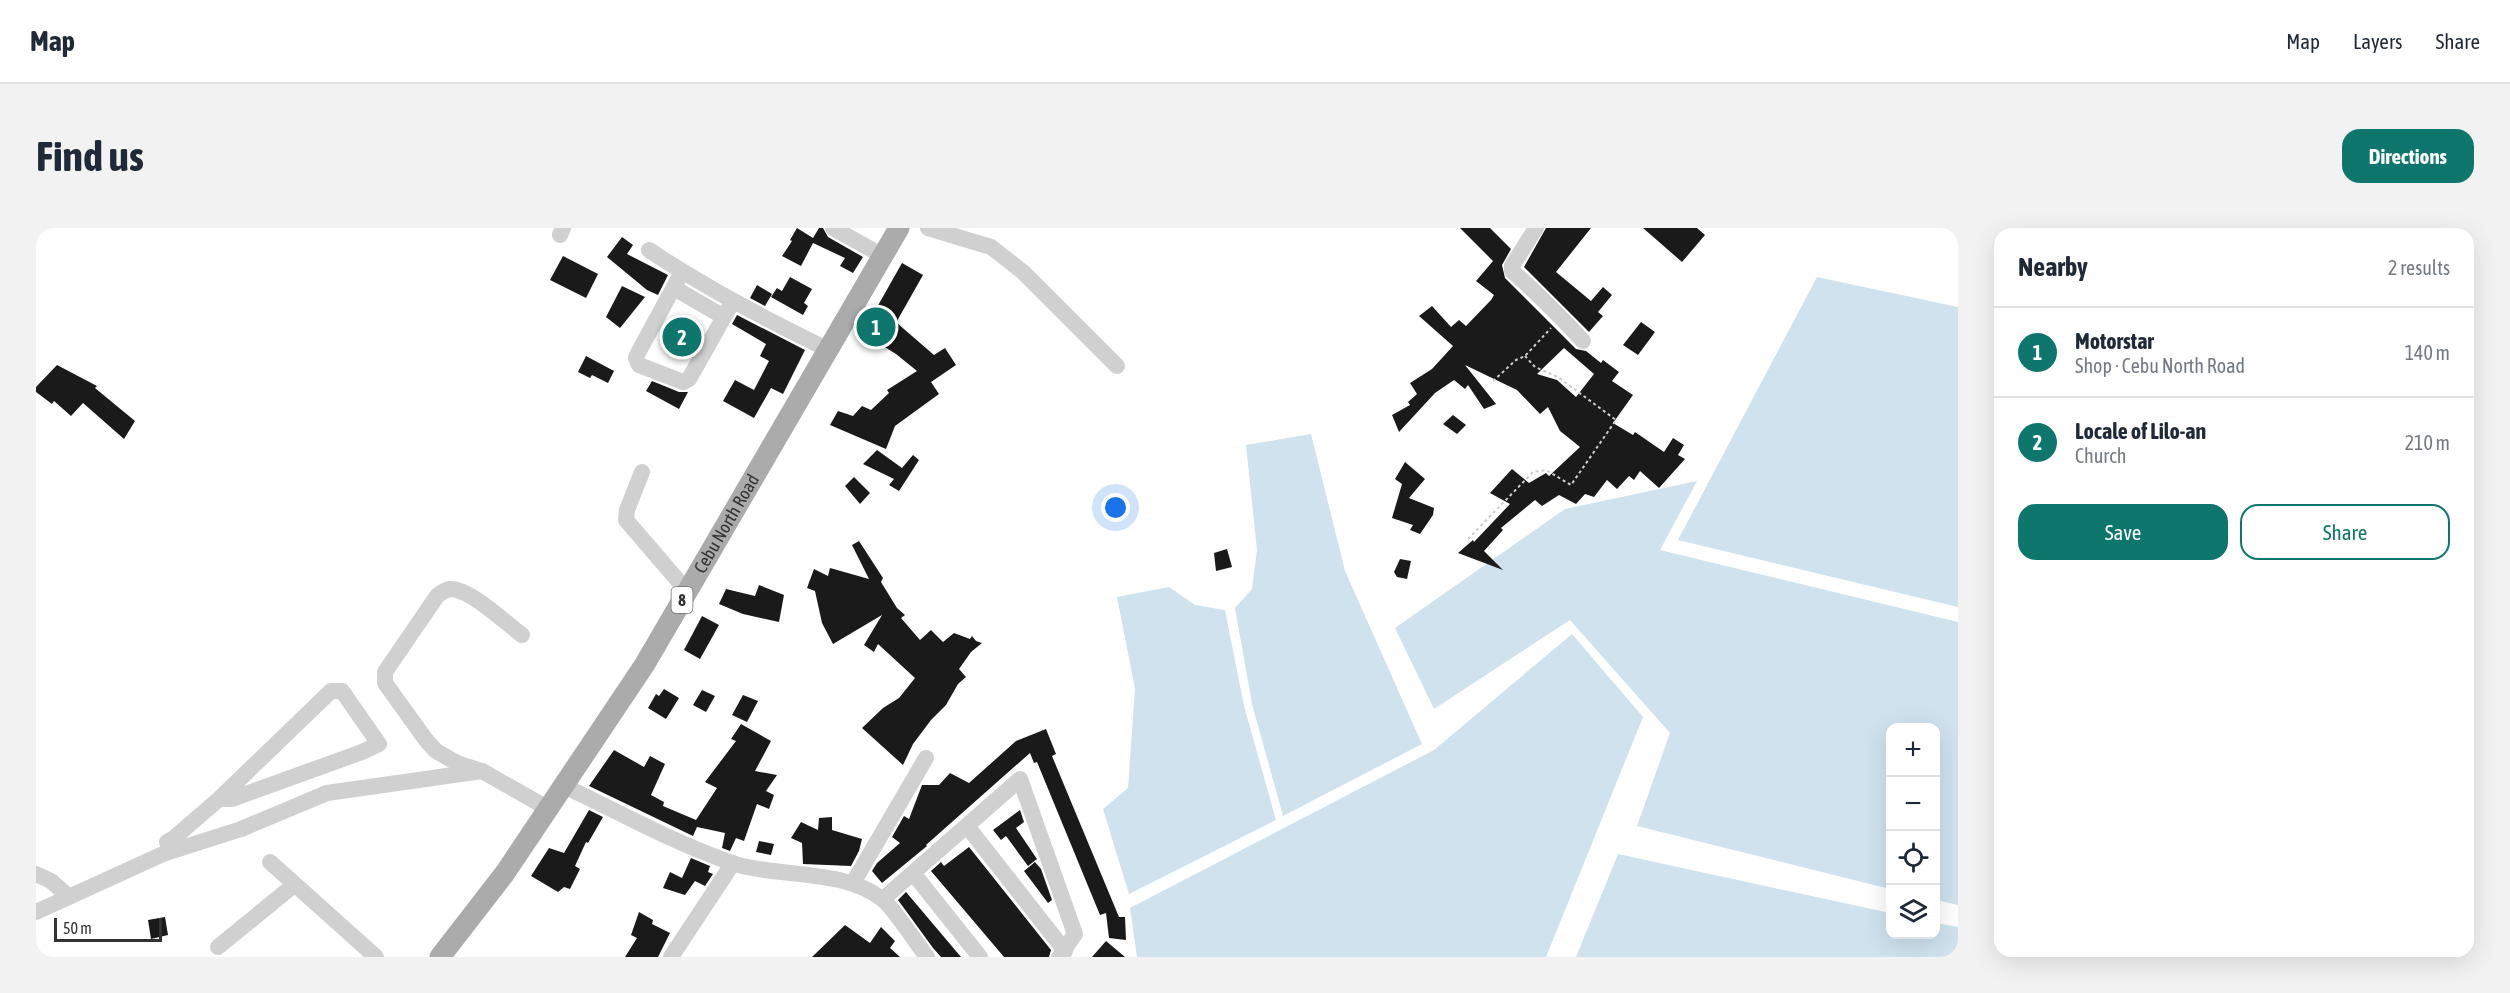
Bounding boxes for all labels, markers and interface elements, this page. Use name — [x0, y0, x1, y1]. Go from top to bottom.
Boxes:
text: Map — [30, 25, 75, 57]
text: Map — [2286, 29, 2320, 53]
text: Layers — [2353, 29, 2403, 53]
text: Share — [2436, 29, 2480, 53]
button: Directions — [2342, 129, 2474, 183]
text: Find us — [36, 132, 144, 180]
text: Nearby — [2018, 252, 2088, 282]
text: 2 results — [2388, 256, 2450, 279]
pin: 1 — [856, 304, 896, 350]
pin: 2 — [662, 314, 702, 360]
text: Motorstar — [2075, 328, 2154, 354]
text: 1 — [2033, 341, 2042, 364]
text: 140 m — [2405, 341, 2450, 364]
text: Shop · Cebu North Road — [2075, 354, 2245, 377]
text: Locale of Lilo-an — [2075, 418, 2206, 444]
text: 2 — [2033, 431, 2042, 454]
text: 210 m — [2405, 431, 2450, 454]
text: Church — [2075, 444, 2126, 467]
street label: Cebu North Road — [689, 470, 763, 577]
your location — [1101, 493, 1130, 522]
button: Save — [2018, 504, 2228, 560]
button: Share — [2240, 504, 2450, 560]
road number: 8 — [672, 587, 692, 613]
map controls — [1886, 723, 1940, 939]
button: + — [1886, 723, 1940, 777]
button: − — [1886, 777, 1940, 831]
button: locate — [1886, 831, 1940, 885]
button: layers — [1886, 885, 1940, 939]
scale bar — [54, 915, 162, 942]
text: 50 m — [63, 919, 92, 937]

